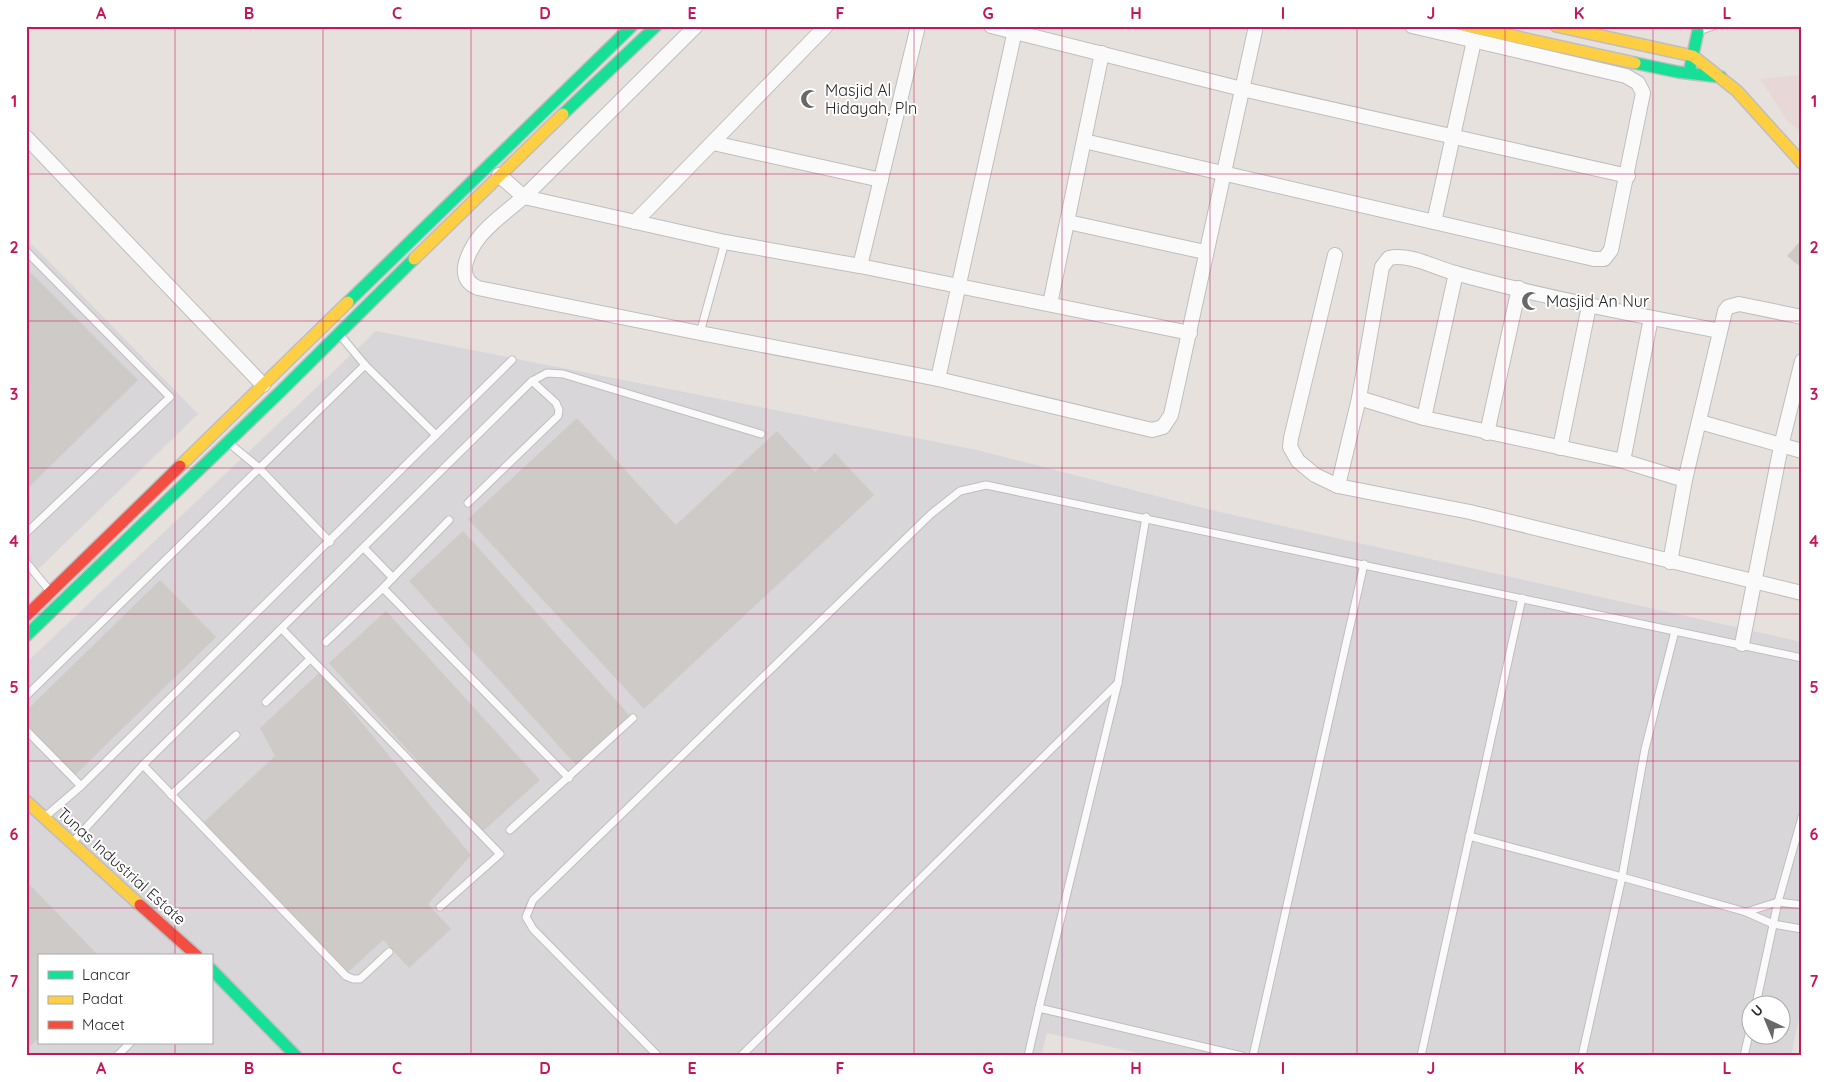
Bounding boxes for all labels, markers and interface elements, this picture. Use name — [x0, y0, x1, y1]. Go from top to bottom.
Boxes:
text: A — [96, 3, 107, 23]
text: B — [244, 3, 254, 23]
text: C — [392, 3, 402, 23]
text: D — [539, 3, 551, 23]
text: E — [687, 3, 697, 23]
text: F — [836, 3, 845, 23]
text: G — [982, 3, 994, 23]
text: H — [1130, 3, 1142, 23]
text: I — [1281, 3, 1285, 23]
text: J — [1427, 3, 1435, 23]
text: K — [1574, 3, 1584, 23]
text: L — [1723, 3, 1732, 23]
place label: Masjid Al Hidayah, Pln — [825, 80, 917, 118]
mosque icon: Masjid Al Hidayah, Pln — [799, 88, 821, 110]
text: 1 — [11, 91, 17, 111]
text: 1 — [1811, 91, 1817, 111]
text: 2 — [9, 237, 19, 257]
text: 2 — [1809, 237, 1819, 257]
mosque icon: Masjid An Nur — [1520, 290, 1542, 312]
place label: Masjid An Nur — [1546, 291, 1649, 311]
text: 3 — [10, 384, 18, 404]
text: 3 — [1810, 384, 1818, 404]
text: 4 — [9, 531, 19, 551]
text: 4 — [1809, 531, 1819, 551]
text: 5 — [9, 677, 19, 697]
text: 5 — [1809, 677, 1819, 697]
street label: Tunas Industrial Estate — [54, 803, 190, 929]
text: 6 — [10, 824, 19, 844]
text: 6 — [1810, 824, 1819, 844]
legend — [38, 954, 212, 1044]
text: Lancar — [82, 965, 131, 984]
text: 7 — [10, 971, 19, 991]
text: 7 — [1810, 971, 1819, 991]
text: Padat — [82, 989, 123, 1008]
north arrow — [1740, 994, 1790, 1044]
text: U — [1747, 1001, 1767, 1021]
text: Macet — [82, 1015, 125, 1034]
text: A — [96, 1058, 107, 1078]
text: B — [244, 1058, 254, 1078]
text: C — [392, 1058, 402, 1078]
text: D — [539, 1058, 551, 1078]
text: E — [687, 1058, 697, 1078]
text: F — [836, 1058, 845, 1078]
text: G — [982, 1058, 994, 1078]
text: H — [1130, 1058, 1142, 1078]
text: I — [1281, 1058, 1285, 1078]
text: J — [1427, 1058, 1435, 1078]
text: K — [1574, 1058, 1584, 1078]
text: L — [1723, 1058, 1732, 1078]

